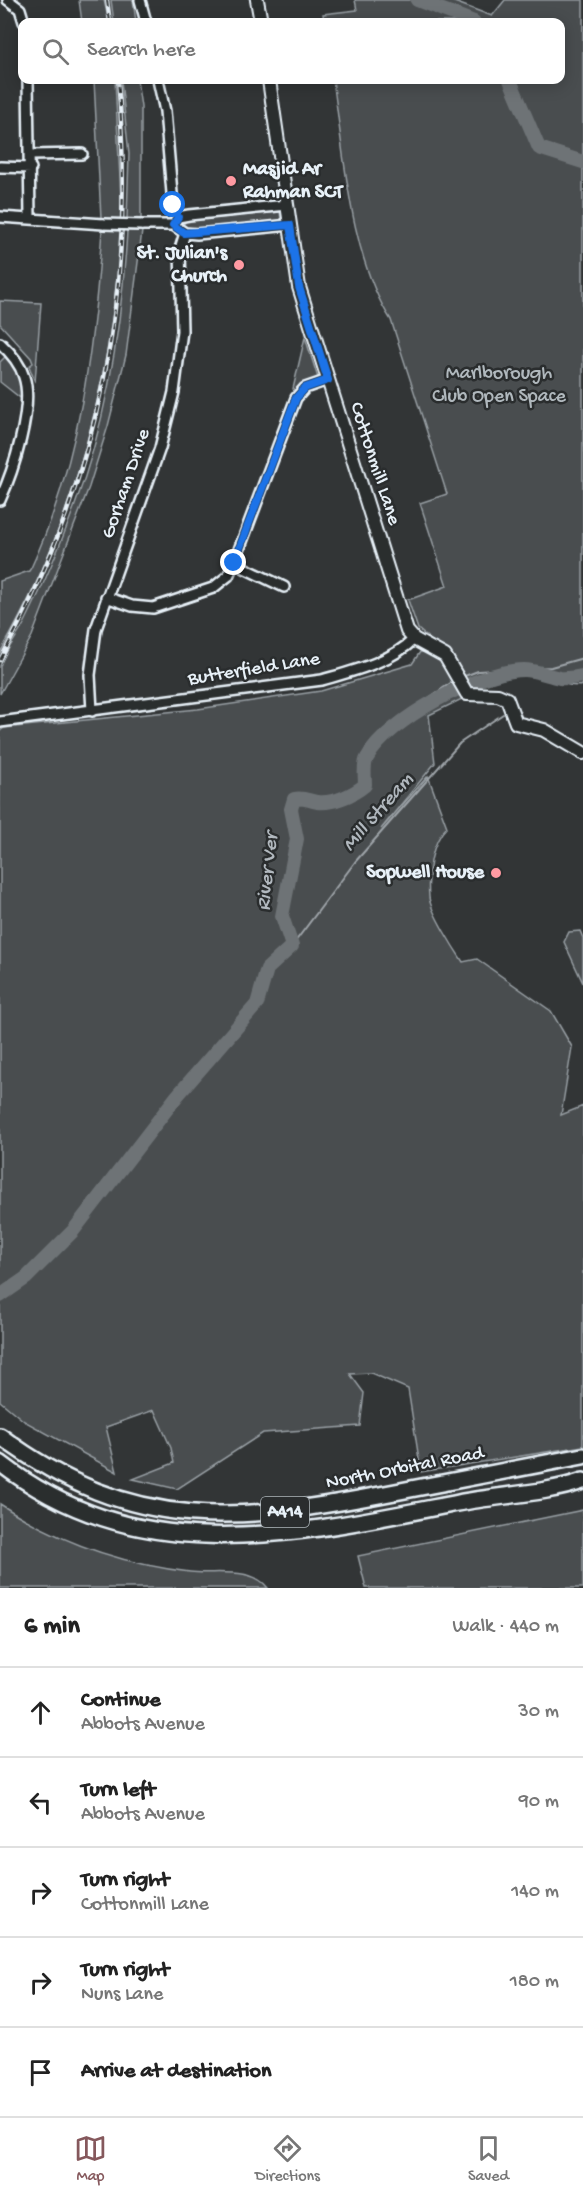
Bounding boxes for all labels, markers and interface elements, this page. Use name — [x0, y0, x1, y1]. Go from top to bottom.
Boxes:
search box — [18, 18, 565, 84]
icon: search — [39, 35, 72, 68]
text: Search here — [87, 38, 195, 64]
place label: Masjid Ar Rahman SCT — [242, 159, 344, 205]
marker: Masjid Ar Rahman SCT — [224, 174, 238, 188]
route start — [159, 191, 185, 217]
place label: St. Julian's Church — [137, 243, 229, 289]
marker: St. Julian's Church — [232, 258, 246, 272]
park label: Marlborough Club Open Space — [432, 363, 567, 409]
street label: Cottonmill Lane — [343, 400, 405, 529]
street label: Gorham Drive — [97, 426, 157, 542]
route end — [220, 549, 246, 575]
street label: Butterfield Lane — [185, 648, 322, 692]
water label: Mill Stream — [338, 768, 420, 858]
water label: River Ver — [252, 827, 286, 912]
place label: Sopwell House — [366, 862, 485, 885]
marker: Sopwell House — [489, 866, 503, 880]
street label: North Orbital Road — [324, 1442, 488, 1496]
road number: A414 — [261, 1497, 309, 1527]
text: 6 min — [24, 1612, 80, 1643]
text: Walk · 440 m — [453, 1616, 559, 1639]
text: Continue — [81, 1688, 161, 1714]
icon: ahead — [24, 1696, 57, 1729]
text: 30 m — [518, 1701, 559, 1724]
text: Abbots Avenue — [81, 1714, 205, 1737]
text: Turn left — [81, 1778, 155, 1804]
icon: left — [24, 1786, 57, 1819]
text: 90 m — [519, 1791, 559, 1814]
text: Abbots Avenue — [81, 1804, 205, 1827]
text: Turn right — [81, 1868, 169, 1894]
icon: right — [24, 1876, 57, 1909]
text: 140 m — [511, 1881, 559, 1904]
text: Cottonmill Lane — [81, 1894, 209, 1917]
text: Turn right — [81, 1958, 169, 1984]
icon: right — [24, 1966, 57, 1999]
text: 180 m — [510, 1971, 559, 1994]
text: Nuns Lane — [81, 1984, 163, 2007]
icon: arrive — [24, 2056, 57, 2089]
text: Arrive at destination — [81, 2059, 271, 2085]
tab: Map — [74, 2132, 107, 2187]
tab: Directions — [255, 2132, 320, 2187]
tab: Saved — [468, 2132, 509, 2187]

